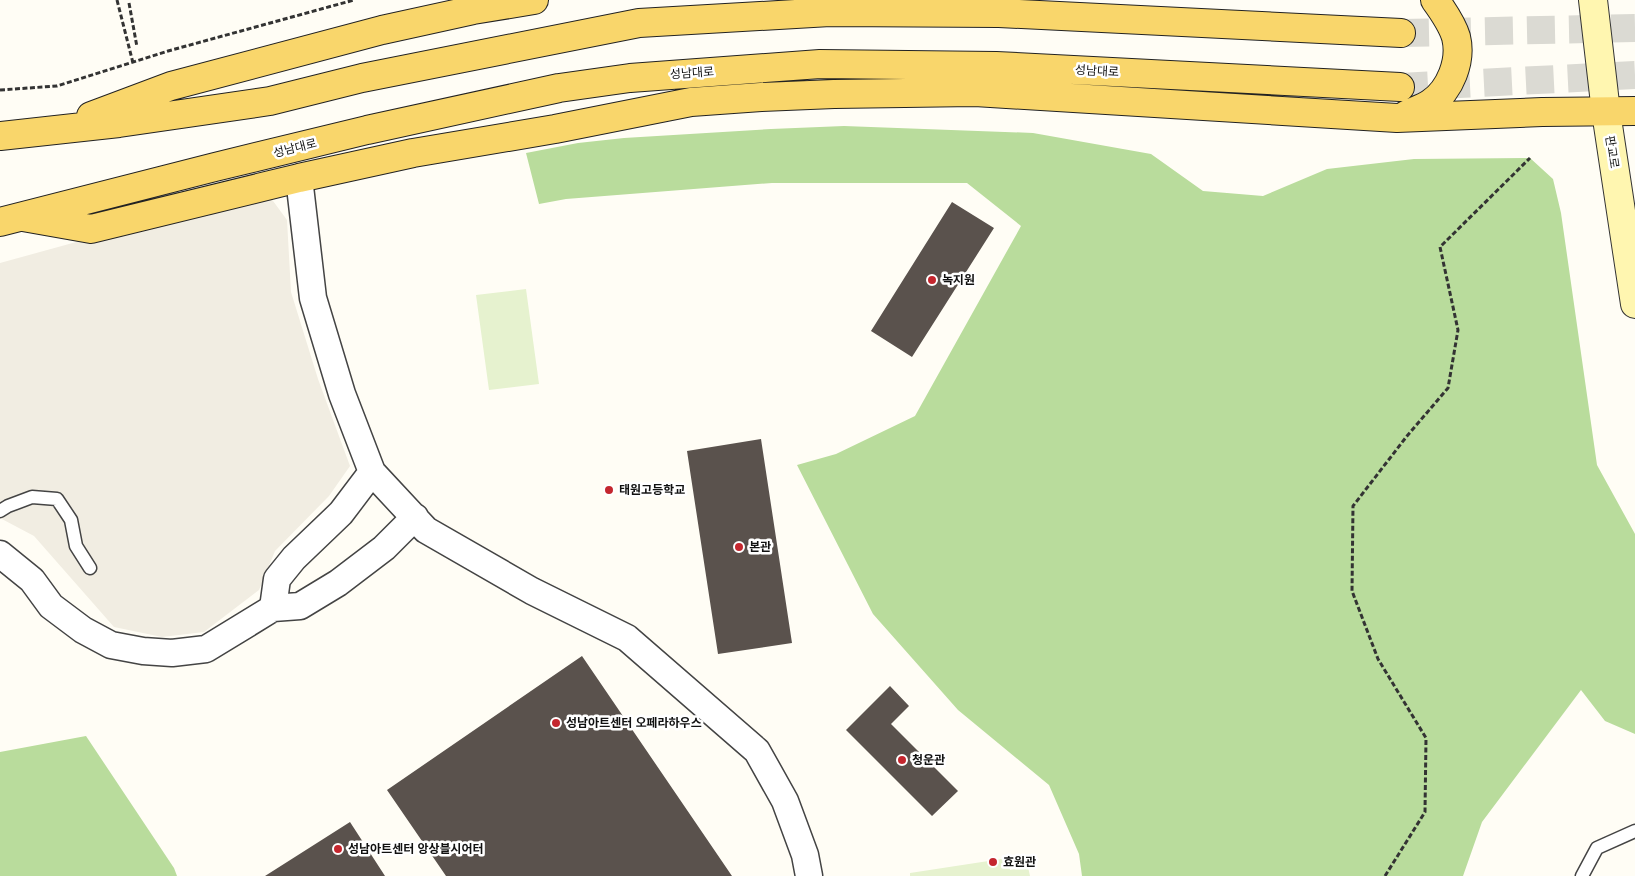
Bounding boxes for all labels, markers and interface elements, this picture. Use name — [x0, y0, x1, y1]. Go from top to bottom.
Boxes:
street label: 성남대로 — [1075, 62, 1119, 79]
street label: 성남대로 — [669, 63, 715, 82]
street label: 판교로 — [1602, 134, 1622, 169]
street label: 성남대로 — [272, 135, 318, 160]
place label: 녹지원 — [942, 272, 975, 287]
marker: 녹지원 — [926, 274, 938, 286]
place label: 태원고등학교 — [619, 482, 685, 497]
marker: 태원고등학교 — [603, 484, 615, 496]
place label: 본관 — [749, 539, 771, 554]
marker: 본관 — [733, 541, 745, 553]
place label: 성남아트센터 오페라하우스 — [566, 715, 702, 730]
marker: 성남아트센터 오페라하우스 — [550, 717, 562, 729]
place label: 청운관 — [912, 752, 945, 767]
marker: 청운관 — [896, 754, 908, 766]
place label: 성남아트센터 앙상블시어터 — [348, 841, 484, 856]
marker: 성남아트센터 앙상블시어터 — [332, 843, 344, 855]
place label: 효원관 — [1003, 854, 1036, 869]
marker: 효원관 — [987, 856, 999, 868]

